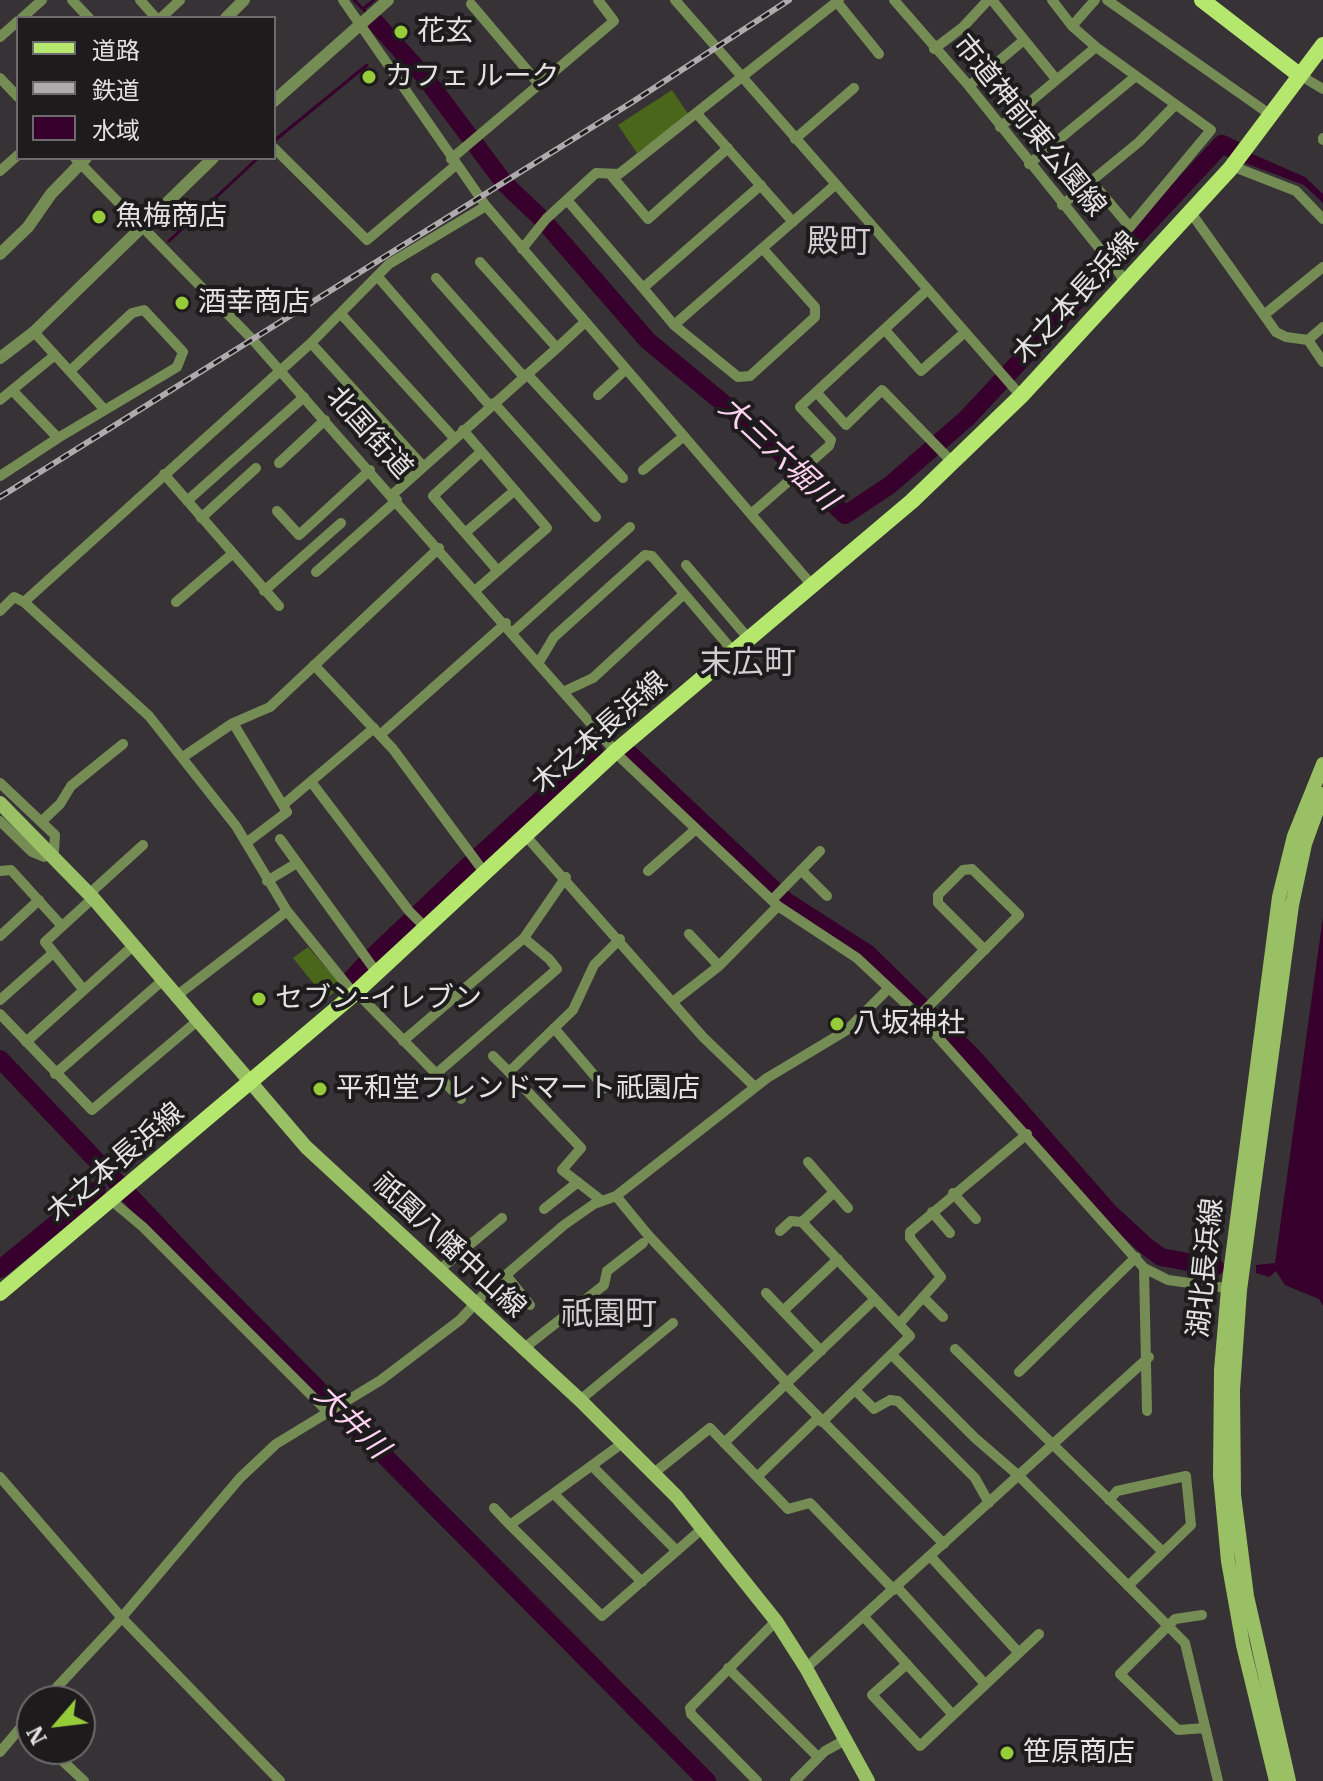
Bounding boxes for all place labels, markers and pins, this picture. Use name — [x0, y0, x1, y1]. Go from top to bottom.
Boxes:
place label: 花玄 — [417, 15, 473, 49]
marker: 花玄 — [392, 23, 410, 41]
place label: カフェ ルーク — [385, 60, 559, 94]
marker: カフェ ルーク — [360, 68, 378, 86]
place label: 魚梅商店 — [115, 200, 227, 234]
marker: 魚梅商店 — [90, 208, 108, 226]
place label: 酒幸商店 — [198, 286, 310, 320]
marker: 酒幸商店 — [173, 294, 191, 312]
place label: セブン-イレブン — [275, 982, 482, 1016]
marker: セブン-イレブン — [250, 990, 268, 1008]
place label: 八坂神社 — [853, 1007, 965, 1041]
marker: 八坂神社 — [828, 1015, 846, 1033]
place label: 平和堂フレンドマート祇園店 — [336, 1072, 700, 1106]
marker: 平和堂フレンドマート祇園店 — [311, 1080, 329, 1098]
place label: 笹原商店 — [1023, 1736, 1135, 1770]
marker: 笹原商店 — [998, 1744, 1016, 1762]

